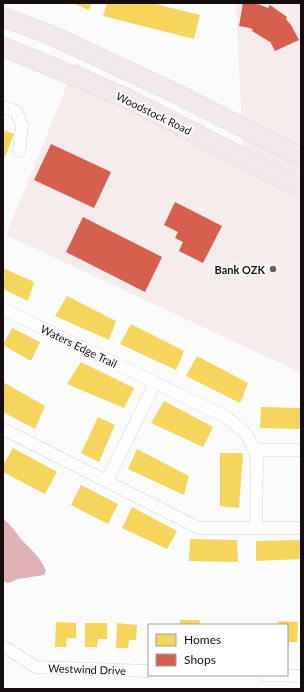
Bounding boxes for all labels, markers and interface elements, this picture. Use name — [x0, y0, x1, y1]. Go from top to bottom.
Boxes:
street label: Woodstock Road — [114, 89, 194, 137]
place label: Bank OZK — [215, 263, 265, 276]
marker: Bank OZK — [268, 264, 278, 274]
street label: Waters Edge Trail — [39, 322, 119, 370]
legend — [148, 624, 288, 676]
text: Homes — [184, 632, 221, 647]
text: Shops — [184, 652, 216, 667]
street label: Westwind Drive — [48, 661, 126, 677]

